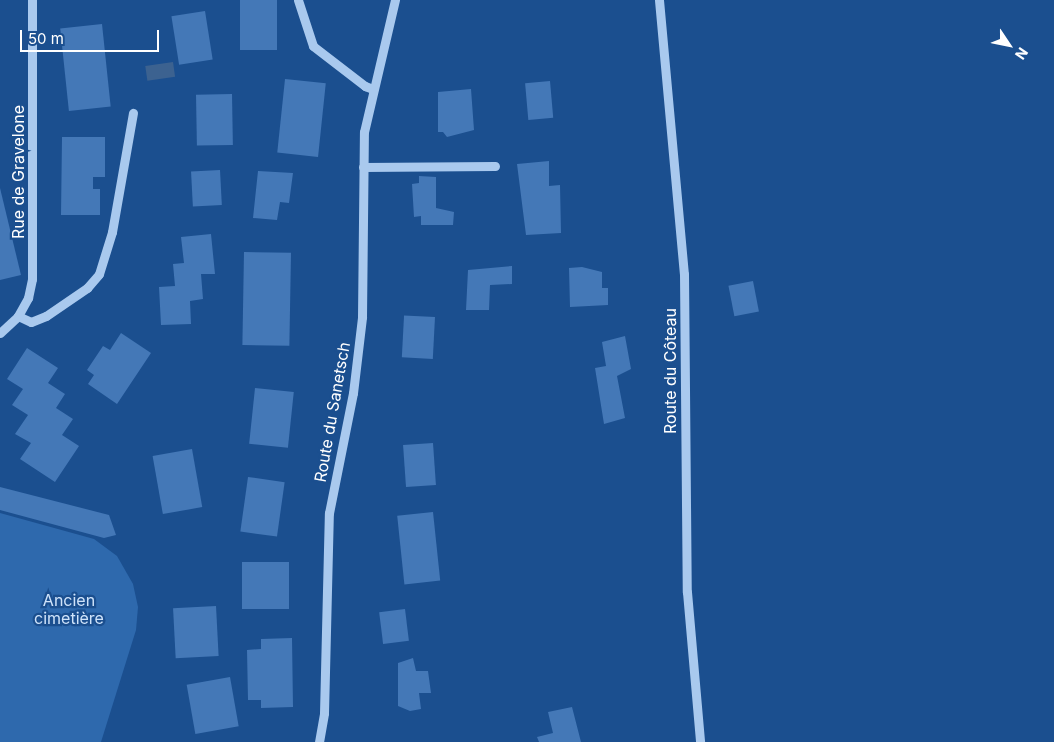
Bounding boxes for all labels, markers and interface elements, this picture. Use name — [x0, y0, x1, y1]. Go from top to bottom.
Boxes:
scale bar — [22, 20, 161, 52]
north arrow — [984, 20, 1034, 70]
text: 50 m — [28, 29, 64, 48]
text: N — [1012, 44, 1032, 63]
street label: Rue de Gravelone — [8, 105, 28, 239]
street label: Route du Côteau — [660, 308, 680, 434]
street label: Route du Sanetsch — [310, 340, 354, 484]
park label: Ancien cimetière — [34, 590, 104, 628]

